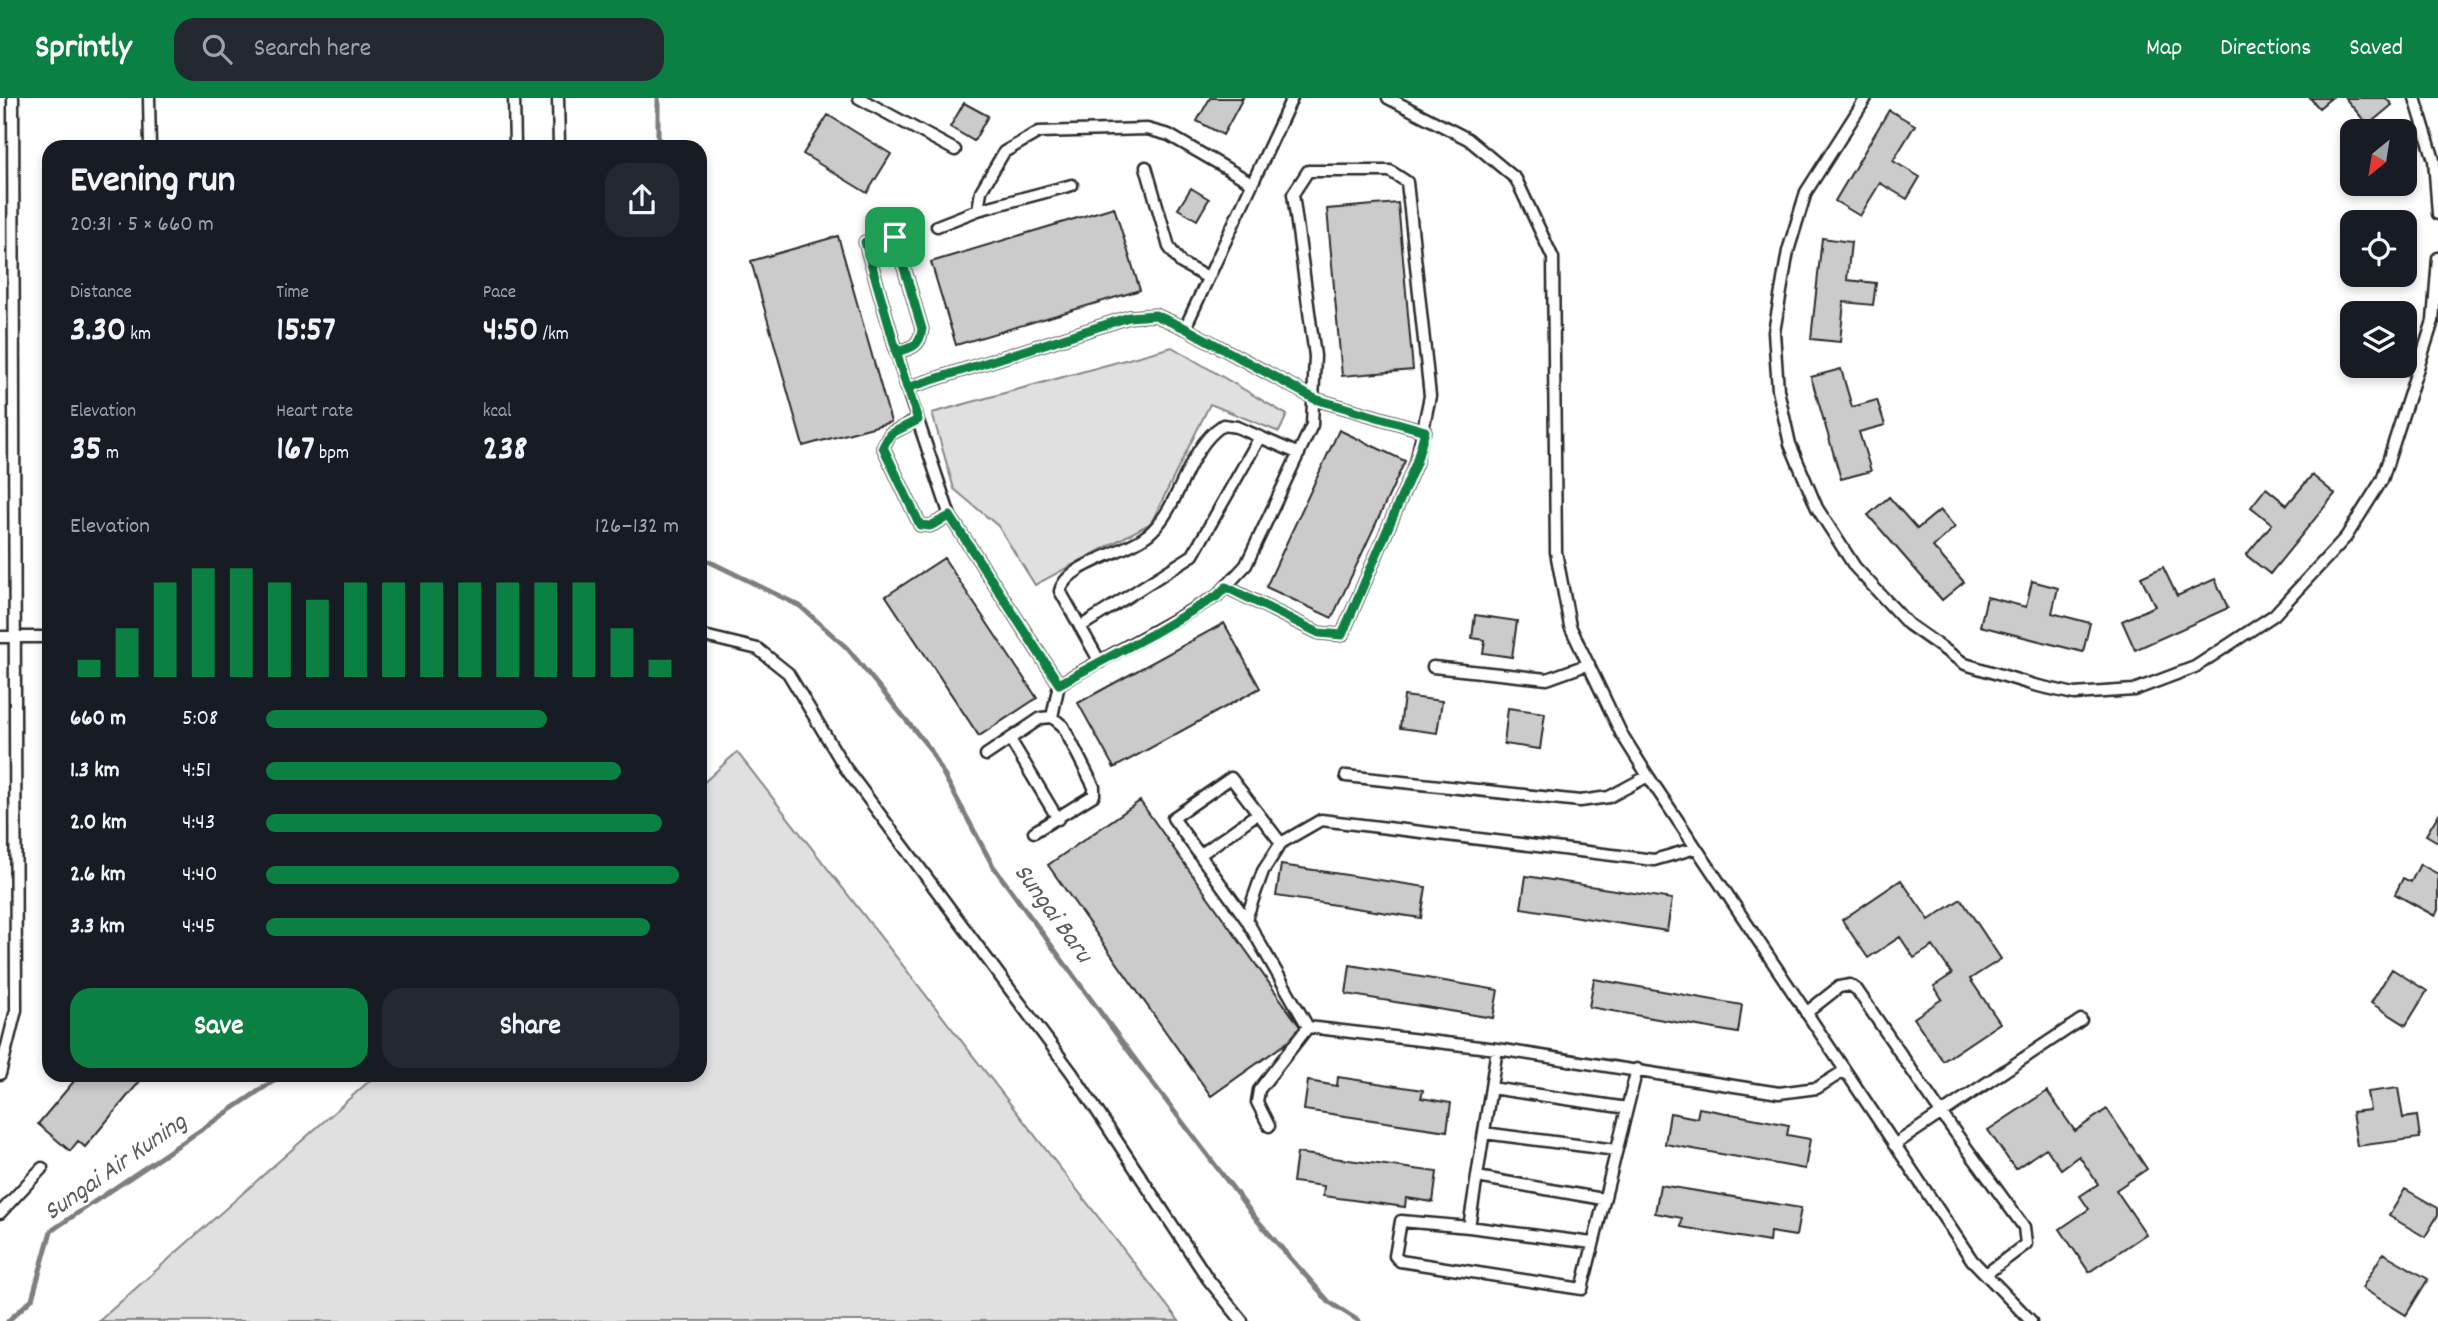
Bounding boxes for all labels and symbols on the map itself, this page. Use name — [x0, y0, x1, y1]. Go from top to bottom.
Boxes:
north arrow — [2340, 119, 2417, 196]
pin — [865, 207, 925, 267]
water label: Sungai Baru — [1003, 857, 1102, 973]
water label: Sungai Air Kuning — [37, 1104, 196, 1231]

